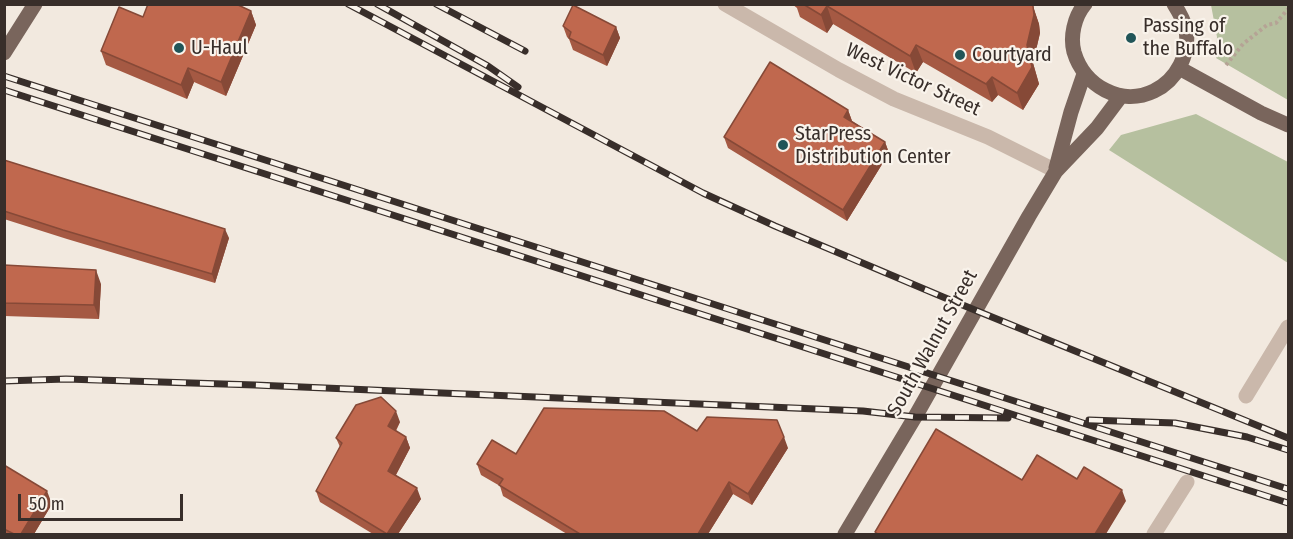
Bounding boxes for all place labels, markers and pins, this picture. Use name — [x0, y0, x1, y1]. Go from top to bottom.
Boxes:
place label: Passing of the Buffalo — [1143, 14, 1233, 61]
marker: Passing of the Buffalo — [1124, 31, 1138, 45]
place label: U-Haul — [191, 36, 248, 60]
marker: U-Haul — [172, 41, 186, 55]
place label: Courtyard — [972, 43, 1052, 67]
marker: Courtyard — [953, 48, 967, 62]
place label: StarPress Distribution Center — [795, 122, 950, 169]
marker: StarPress Distribution Center — [776, 138, 790, 152]

